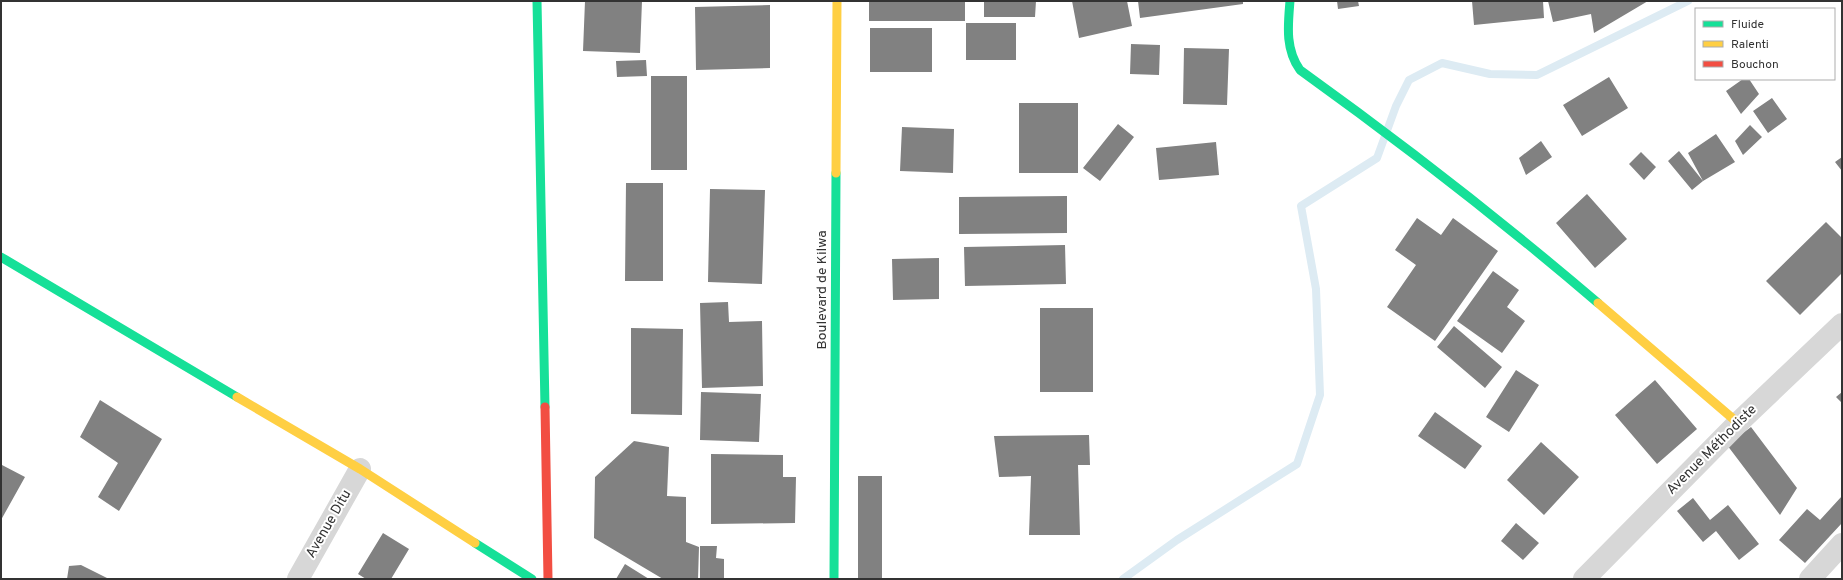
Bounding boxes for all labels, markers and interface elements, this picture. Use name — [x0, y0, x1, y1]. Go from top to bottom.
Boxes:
legend — [1695, 8, 1835, 80]
text: Fluide — [1731, 17, 1764, 33]
text: Ralenti — [1731, 37, 1769, 53]
text: Bouchon — [1731, 57, 1779, 73]
street label: Boulevard de Kilwa — [814, 231, 831, 350]
street label: Avenue Méthodiste — [1663, 401, 1761, 499]
street label: Avenue Ditu — [303, 487, 355, 561]

